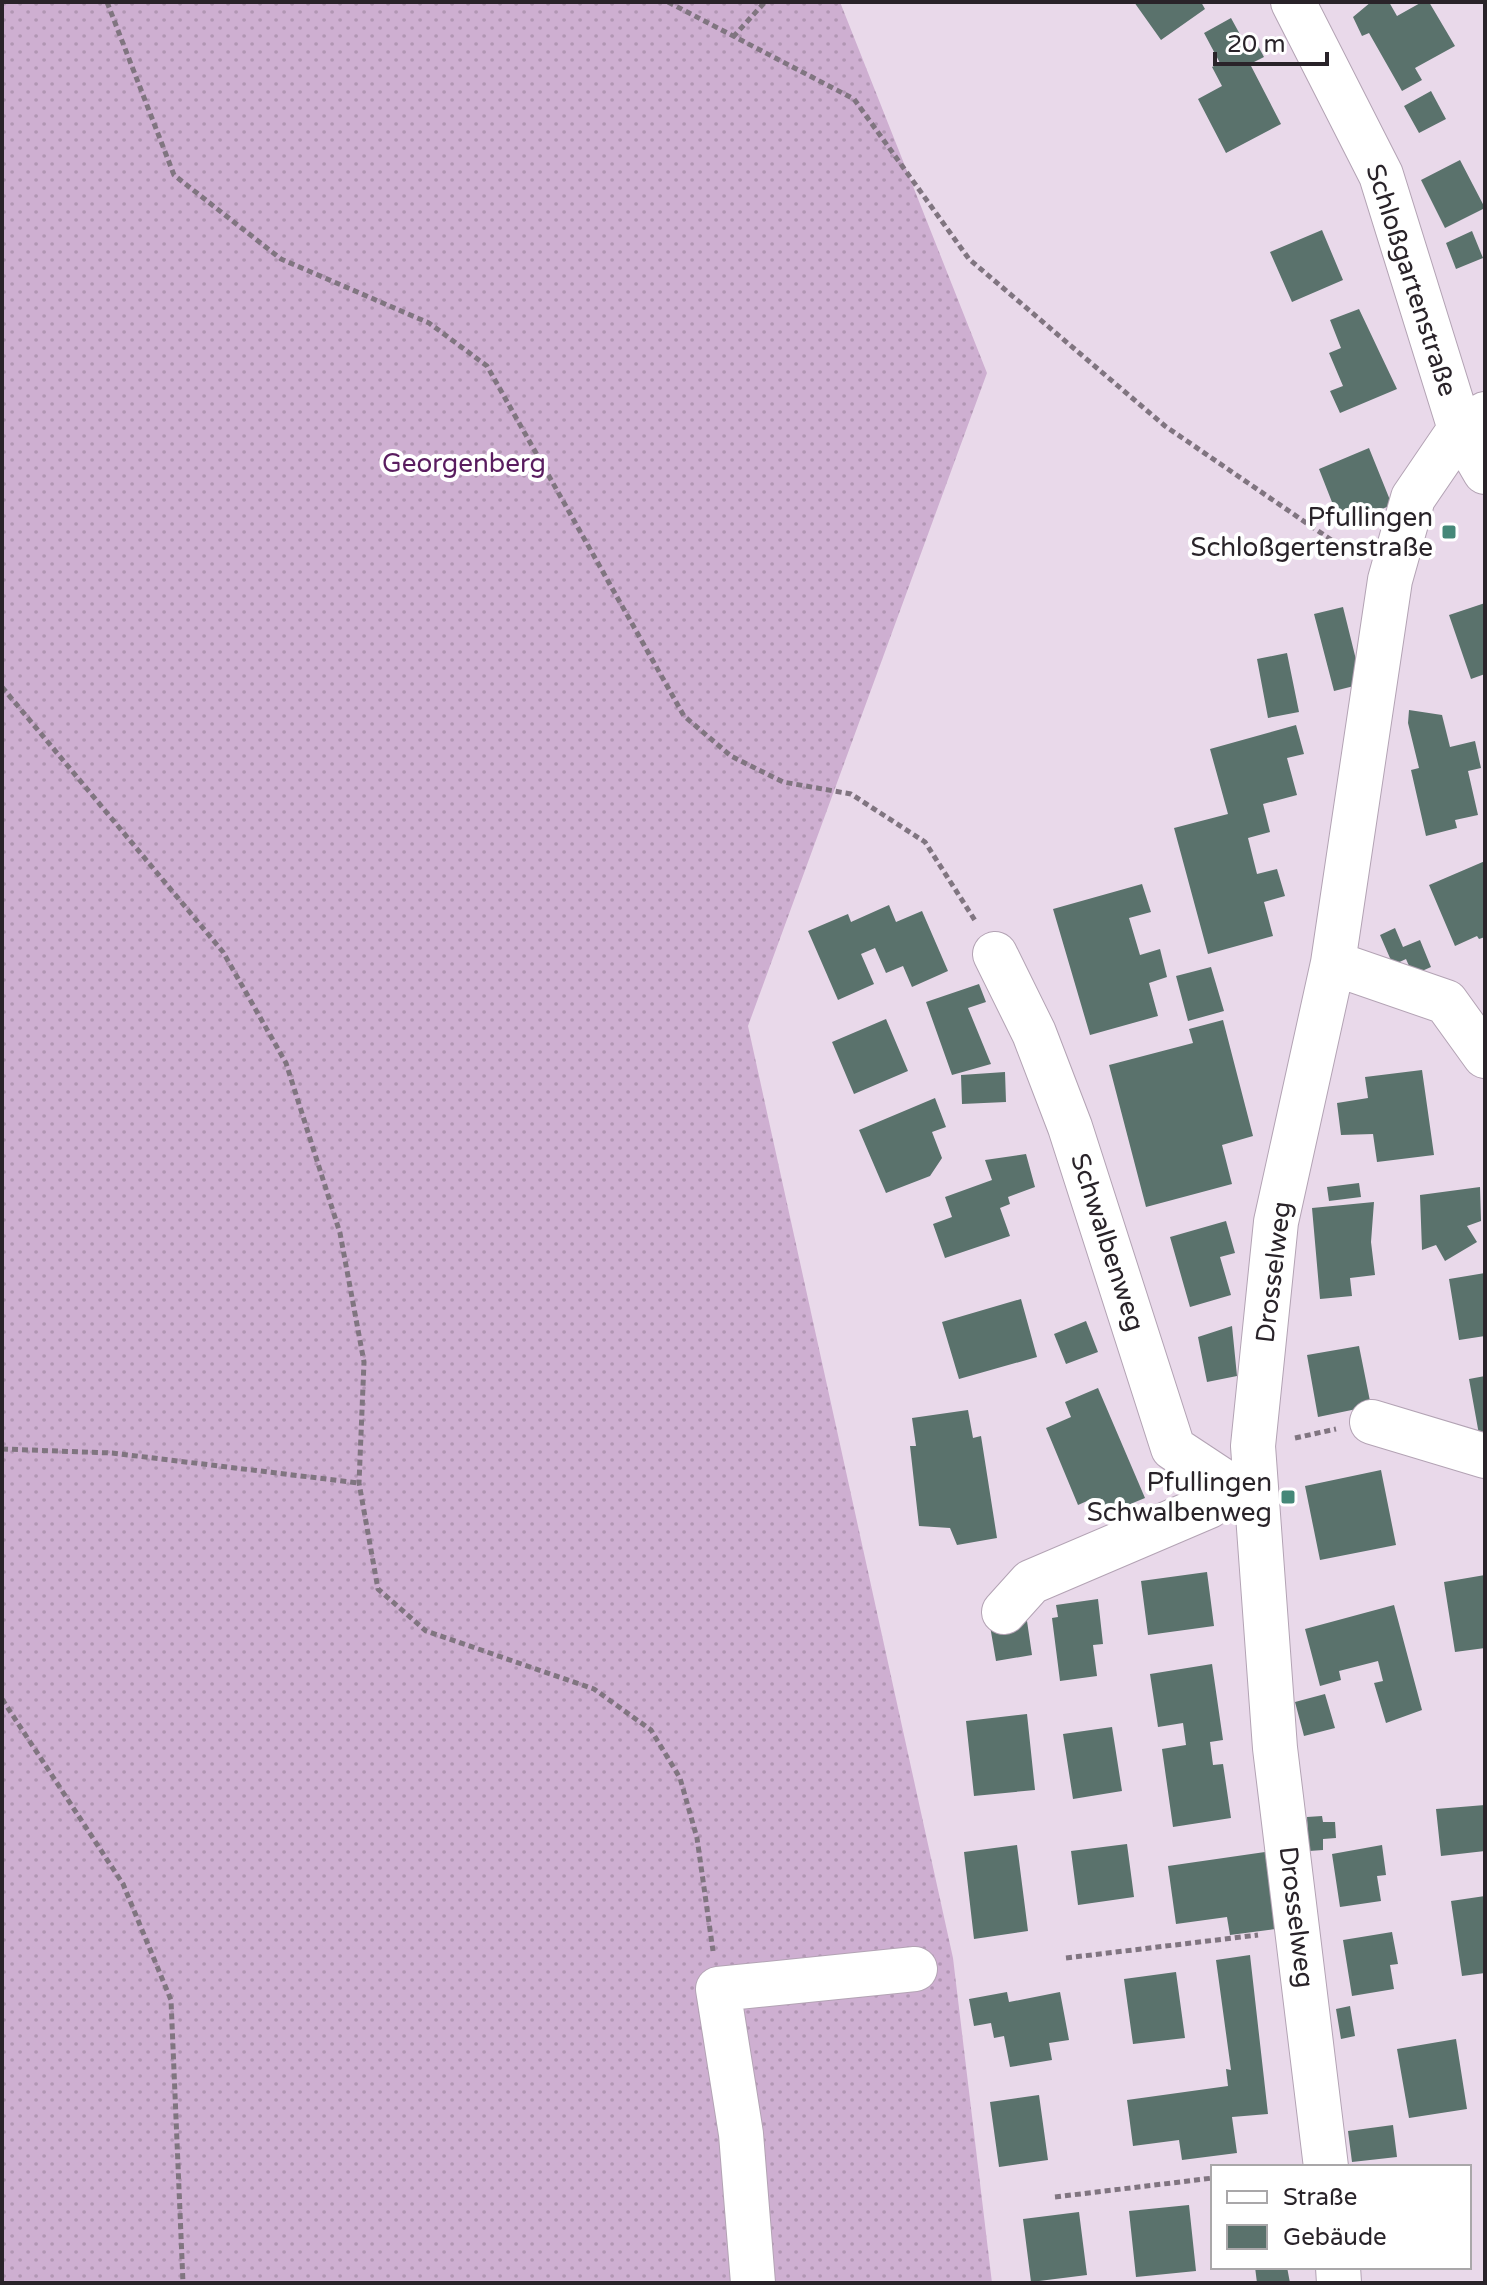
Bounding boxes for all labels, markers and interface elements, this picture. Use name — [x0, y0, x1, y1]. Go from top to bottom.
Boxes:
scale bar — [1215, 16, 1327, 66]
text: 20 m — [1227, 30, 1285, 59]
street label: Schloßgartenstraße — [1359, 160, 1464, 400]
park label: Georgenberg — [382, 448, 546, 479]
place label: Pfullingen Schloßgertenstraße — [1190, 502, 1433, 563]
marker: Pfullingen Schloßgertenstraße — [1440, 523, 1458, 541]
street label: Schwalbenweg — [1064, 1149, 1151, 1335]
street label: Drosselweg — [1249, 1200, 1298, 1345]
place label: Pfullingen Schwalbenweg — [1087, 1467, 1272, 1528]
marker: Pfullingen Schwalbenweg — [1279, 1488, 1297, 1506]
street label: Drosselweg — [1272, 1845, 1321, 1990]
legend — [1211, 2165, 1471, 2269]
text: Straße — [1283, 2183, 1357, 2212]
text: Gebäude — [1283, 2223, 1387, 2252]

